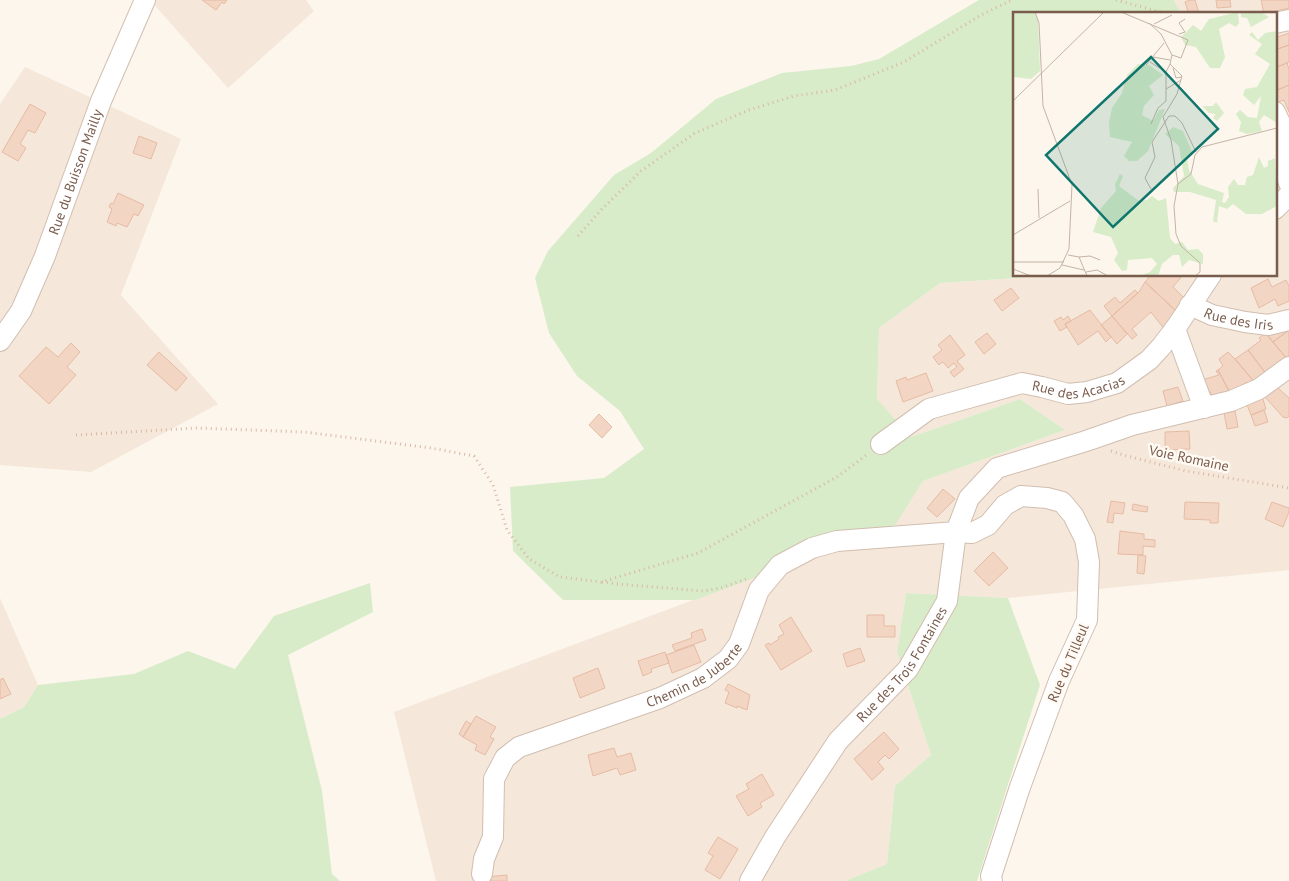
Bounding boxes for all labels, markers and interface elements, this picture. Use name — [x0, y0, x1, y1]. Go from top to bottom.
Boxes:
inset map — [1013, 12, 1276, 276]
street label: Rue du Buisson Mailly — [44, 106, 106, 237]
street label: Rue des Iris — [1201, 304, 1275, 334]
street label: Rue des Acacias — [1031, 371, 1129, 403]
street label: Voie Romaine — [1146, 441, 1231, 475]
street label: Rue des Trois Fontaines — [852, 603, 951, 726]
street label: Rue du Tilleul — [1043, 621, 1093, 705]
street label: Chemin de Juberte — [644, 639, 746, 711]

